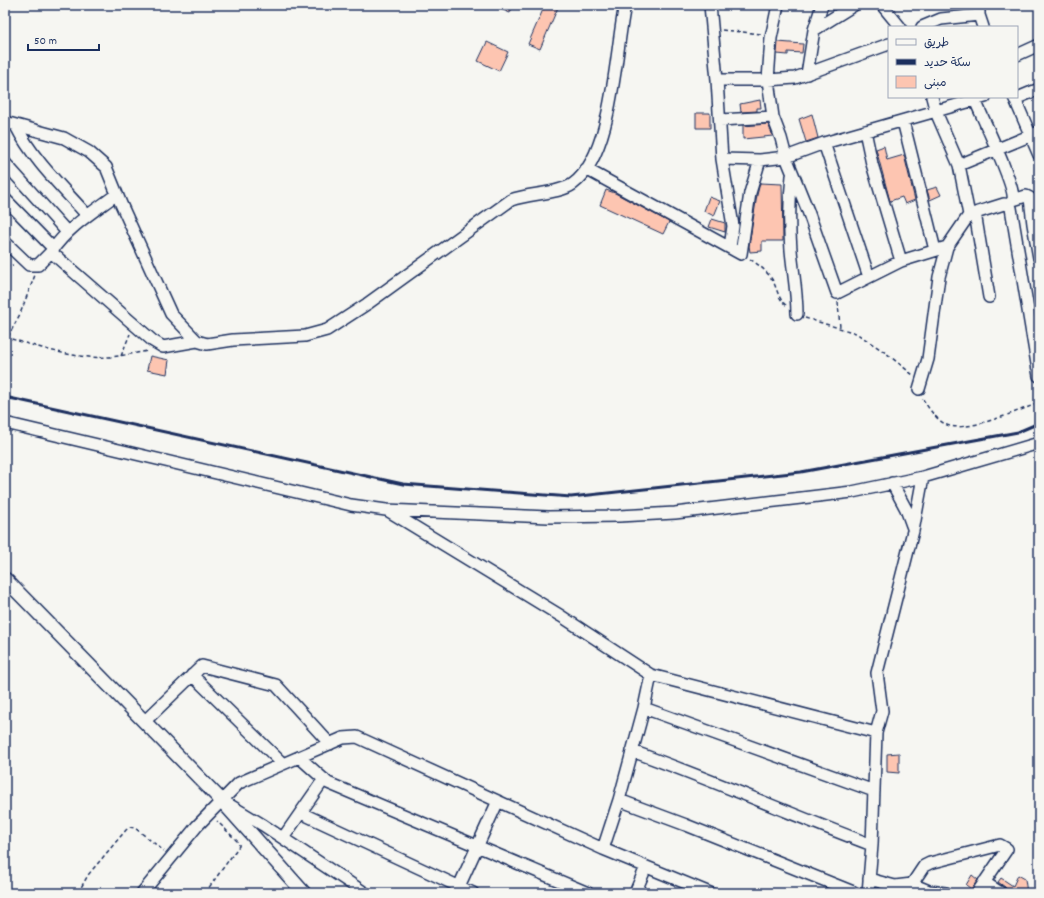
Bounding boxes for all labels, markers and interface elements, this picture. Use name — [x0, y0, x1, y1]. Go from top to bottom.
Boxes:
scale bar — [28, 26, 99, 52]
legend — [888, 26, 1018, 98]
text: 50 m — [34, 33, 57, 50]
text: طريق — [924, 35, 949, 52]
text: سكة حديد — [924, 55, 971, 72]
text: مبنى — [924, 75, 947, 92]

